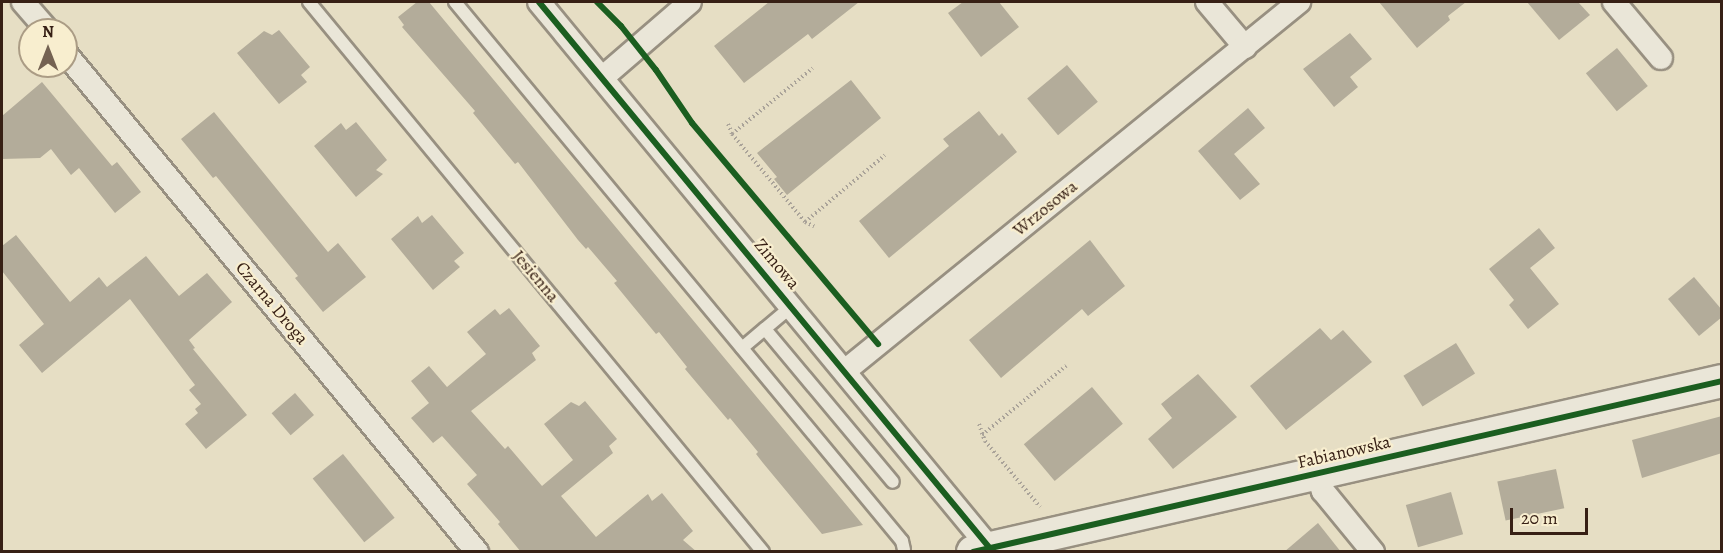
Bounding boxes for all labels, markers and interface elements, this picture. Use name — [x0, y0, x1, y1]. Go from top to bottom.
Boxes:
north arrow — [18, 18, 78, 78]
text: N — [42, 21, 54, 43]
street label: Wrzosowa — [1008, 175, 1082, 241]
street label: Zimowa — [750, 234, 804, 294]
street label: Jesienna — [508, 245, 564, 307]
street label: Czarna Droga — [231, 257, 313, 349]
street label: Fabianowska — [1295, 431, 1393, 473]
scale bar — [1513, 496, 1591, 534]
text: 20 m — [1521, 506, 1558, 530]

